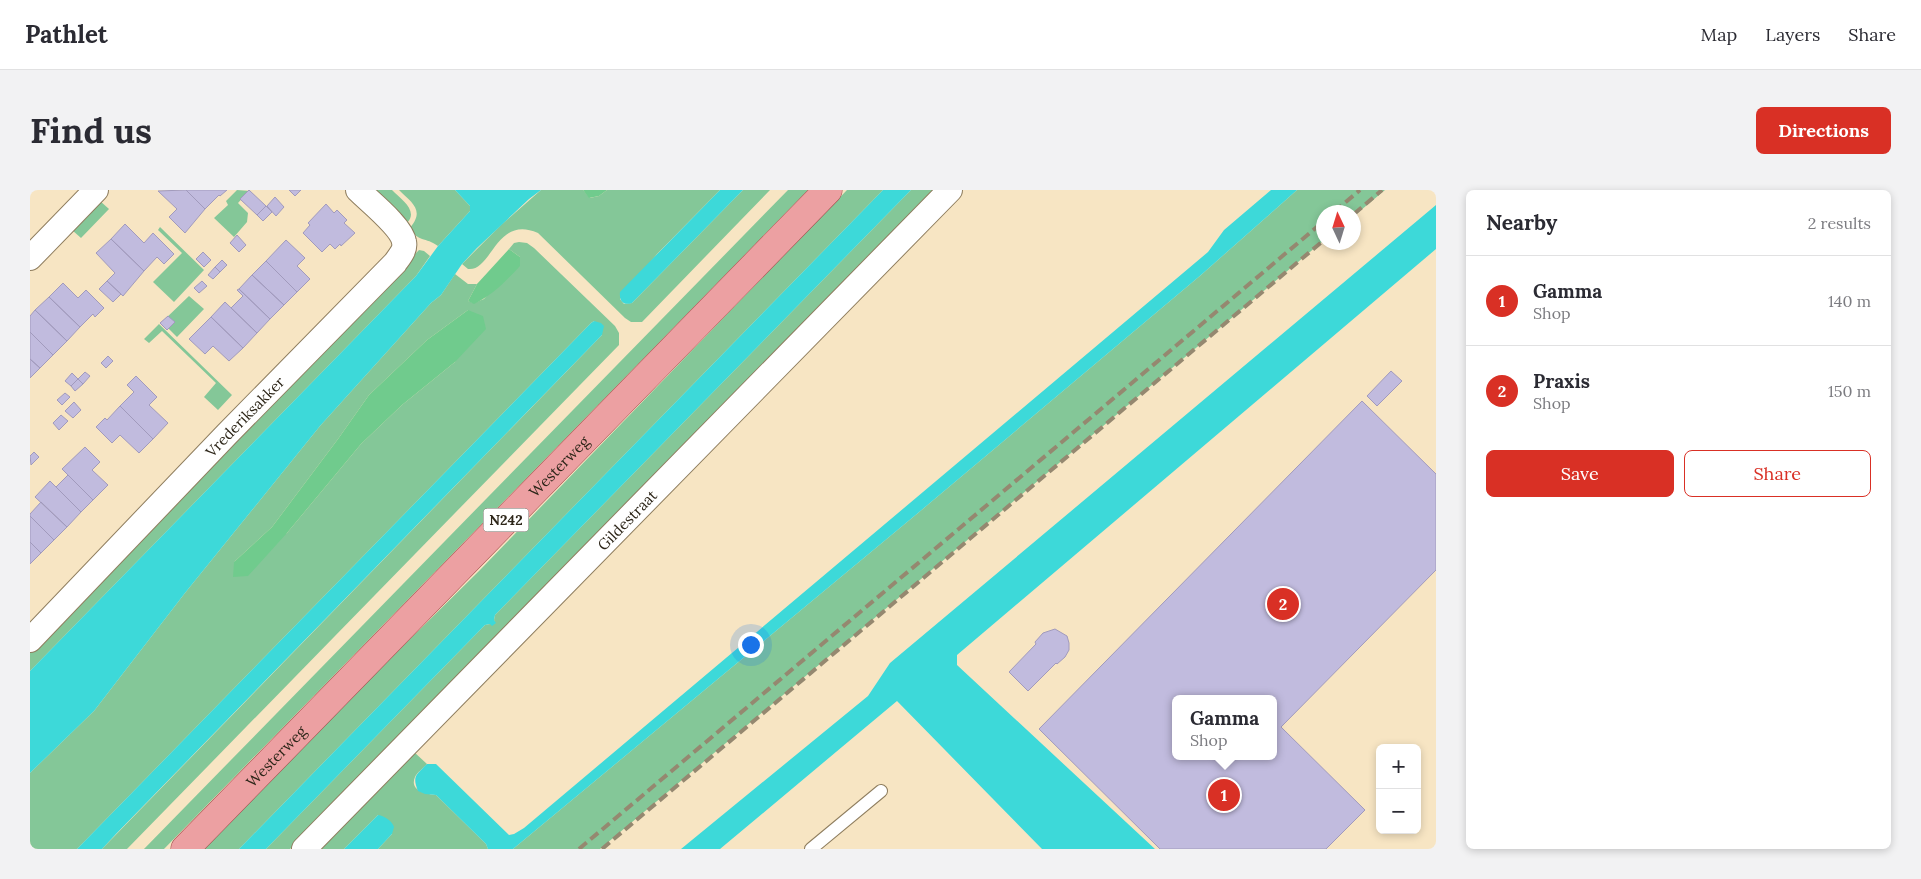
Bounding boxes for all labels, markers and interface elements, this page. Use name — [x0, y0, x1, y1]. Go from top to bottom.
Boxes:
text: Pathlet — [25, 19, 108, 50]
text: Map — [1701, 23, 1737, 46]
text: Layers — [1765, 23, 1820, 46]
text: Share — [1848, 23, 1896, 46]
button: Directions — [1756, 107, 1891, 154]
text: Find us — [30, 108, 152, 153]
north arrow — [1316, 205, 1361, 250]
text: Nearby — [1486, 209, 1557, 236]
text: 2 results — [1808, 213, 1871, 233]
text: Gamma — [1533, 279, 1602, 303]
text: 1 — [1499, 291, 1505, 311]
text: 140 m — [1828, 291, 1871, 311]
text: Shop — [1533, 303, 1571, 323]
text: Praxis — [1533, 369, 1590, 393]
street label: Vrederiksakker — [200, 372, 289, 461]
text: 2 — [1498, 381, 1506, 401]
text: 150 m — [1828, 381, 1871, 401]
text: Shop — [1533, 393, 1571, 413]
street label: Westerweg — [524, 431, 593, 501]
button: Save — [1486, 450, 1674, 497]
button: Share — [1684, 450, 1871, 497]
street label: Gildestraat — [593, 485, 661, 554]
road number: N242 — [484, 508, 528, 532]
pin: 2 — [1267, 585, 1299, 623]
your location — [738, 632, 764, 658]
popup — [1172, 695, 1277, 760]
text: Gamma — [1190, 706, 1259, 730]
street label: Westerweg — [242, 721, 310, 791]
text: Shop — [1190, 730, 1227, 750]
map controls — [1376, 744, 1421, 834]
button: + — [1376, 744, 1421, 789]
pin: 1 — [1208, 776, 1240, 814]
button: − — [1376, 789, 1421, 834]

